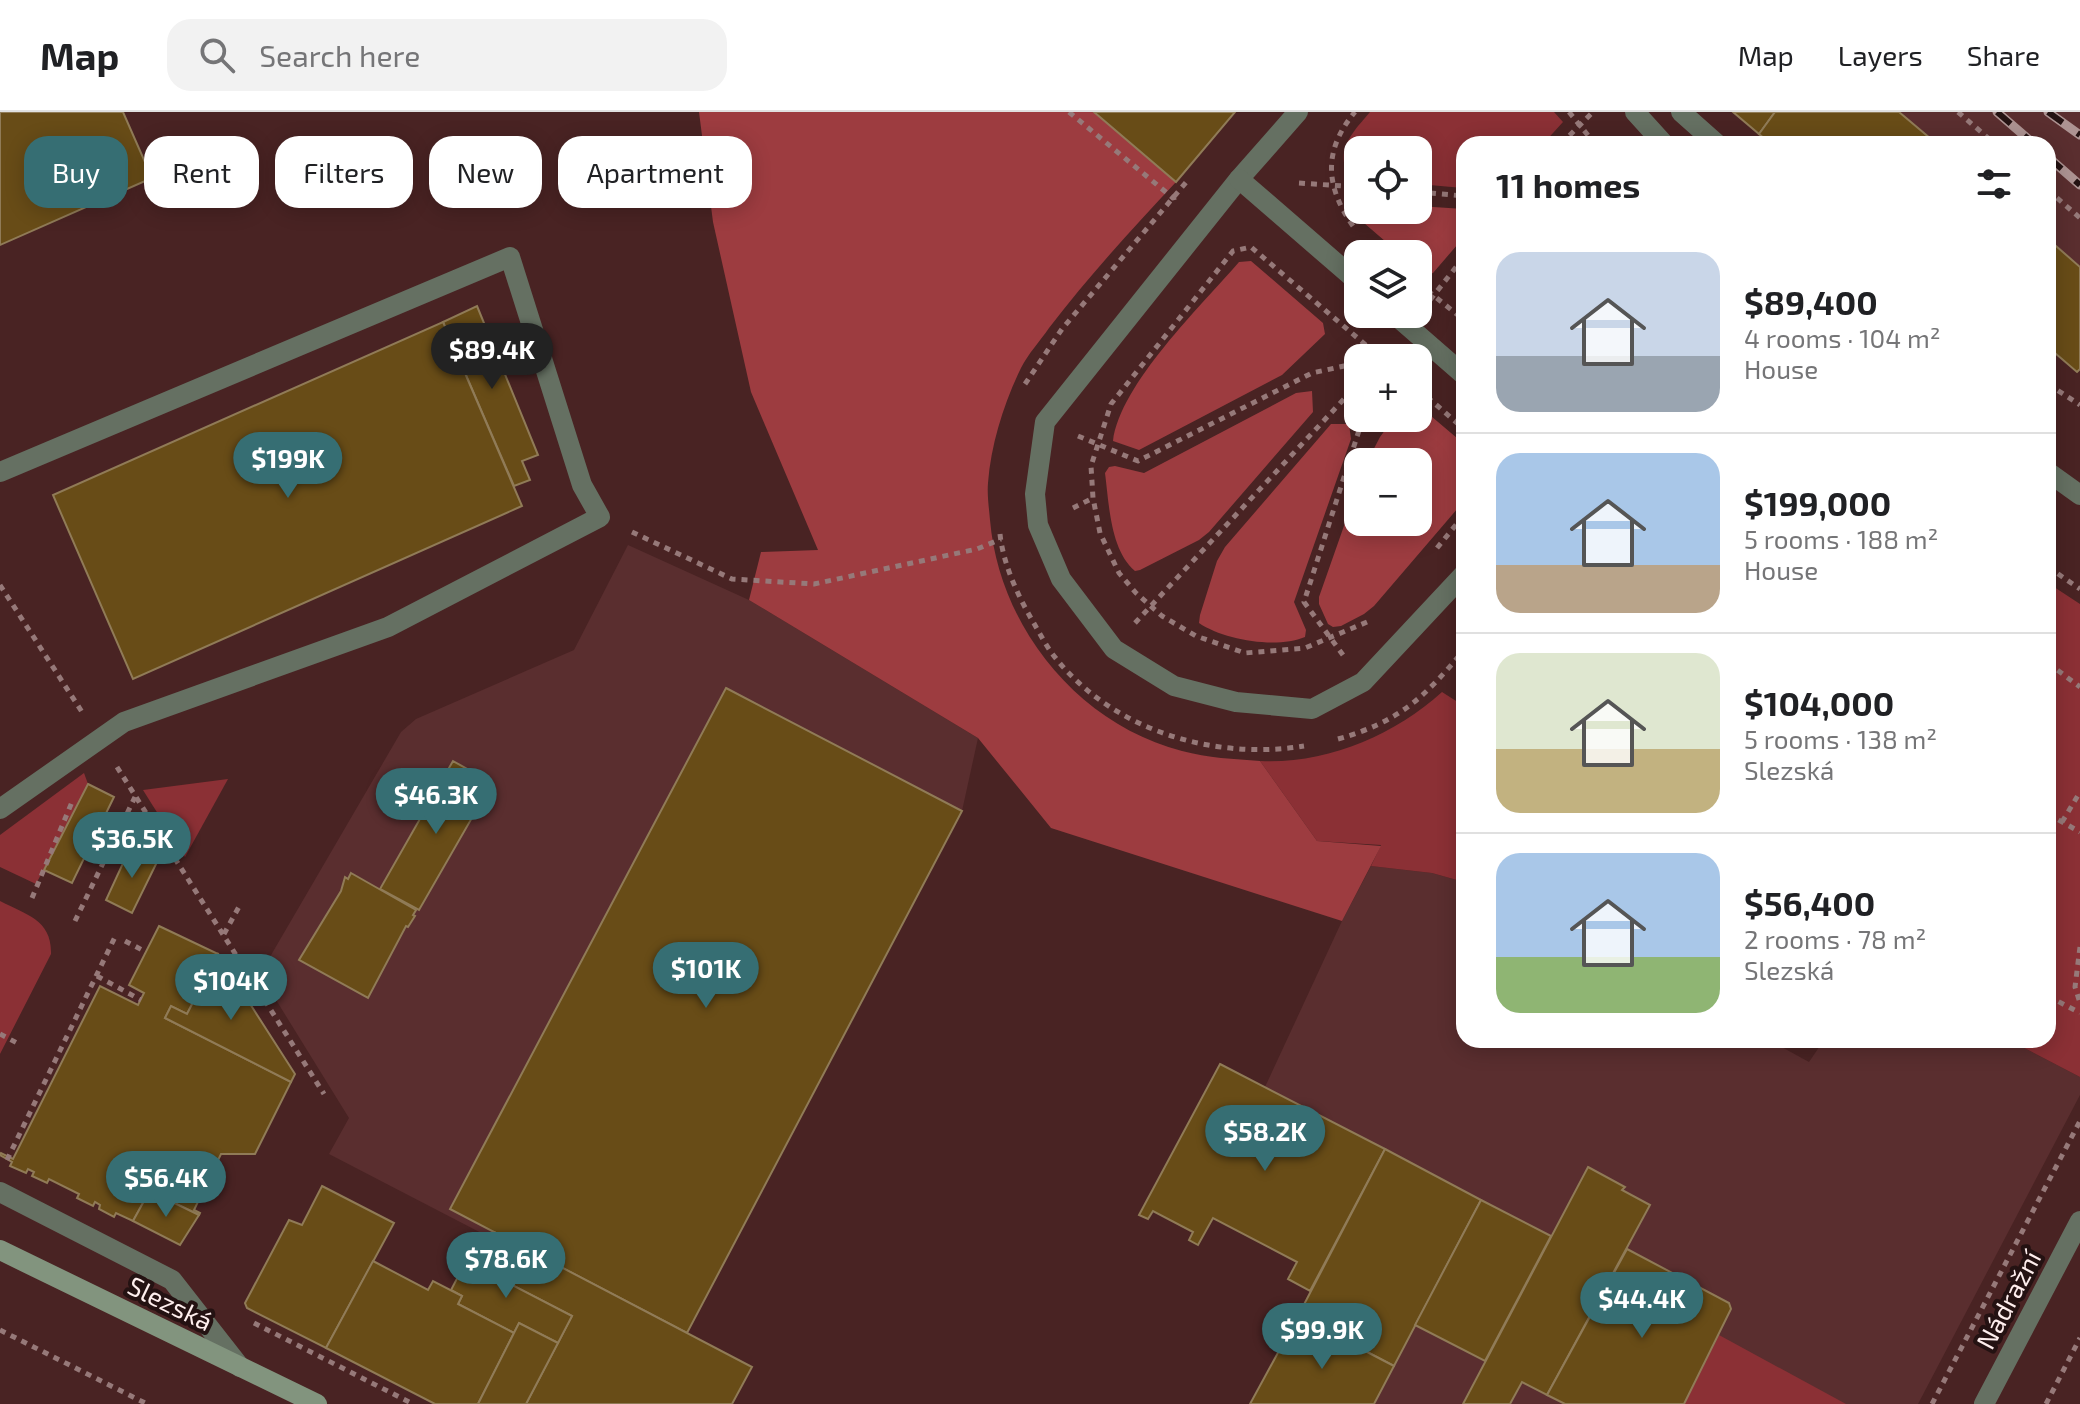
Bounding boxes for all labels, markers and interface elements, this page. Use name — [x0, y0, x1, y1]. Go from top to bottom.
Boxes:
search box — [167, 19, 727, 91]
text: Map — [40, 32, 119, 78]
icon: search — [195, 33, 239, 77]
text: Search here — [259, 37, 420, 73]
text: Map — [1738, 38, 1794, 72]
text: Layers — [1838, 38, 1923, 72]
text: Share — [1967, 38, 2040, 72]
chip: Buy — [24, 136, 128, 208]
chip: Rent — [144, 136, 259, 208]
chip: Filters — [275, 136, 413, 208]
chip: New — [429, 136, 542, 208]
chip: Apartment — [558, 136, 752, 208]
map controls — [1344, 136, 1432, 536]
button: locate — [1344, 136, 1432, 224]
icon: filters — [1972, 162, 2016, 206]
text: 11 homes — [1496, 164, 1640, 205]
button: layers — [1344, 240, 1432, 328]
text: $89,400 — [1744, 281, 1878, 322]
icon: home — [1560, 284, 1656, 380]
text: 4 rooms · 104 m² — [1744, 322, 1940, 353]
pin: $89.4K — [427, 323, 557, 391]
text: $89.4K — [449, 333, 535, 364]
button: + — [1344, 344, 1432, 432]
text: House — [1744, 353, 1818, 384]
pin: $199K — [232, 432, 344, 500]
text: $199K — [251, 442, 325, 473]
button: − — [1344, 448, 1432, 536]
text: $199,000 — [1744, 482, 1891, 523]
icon: home — [1560, 485, 1656, 581]
text: 5 rooms · 188 m² — [1744, 523, 1938, 554]
text: House — [1744, 554, 1818, 585]
text: $104,000 — [1744, 682, 1894, 723]
icon: home — [1560, 685, 1656, 781]
text: 5 rooms · 138 m² — [1744, 723, 1937, 754]
text: Slezská — [1744, 754, 1834, 785]
pin: $46.3K — [371, 768, 501, 836]
text: $46.3K — [394, 778, 478, 809]
pin: $36.5K — [67, 812, 197, 880]
text: $36.5K — [91, 822, 173, 853]
text: $56,400 — [1744, 882, 1875, 923]
icon: home — [1560, 885, 1656, 981]
text: 2 rooms · 78 m² — [1744, 923, 1926, 954]
pin: $101K — [650, 942, 762, 1010]
text: $101K — [671, 952, 741, 983]
pin: $104K — [175, 954, 287, 1022]
text: Slezská — [1744, 954, 1834, 985]
text: $104K — [193, 964, 269, 995]
pin: $58.2K — [1200, 1105, 1330, 1173]
text: $58.2K — [1223, 1115, 1307, 1146]
pin: $56.4K — [101, 1151, 231, 1219]
text: $56.4K — [124, 1161, 208, 1192]
pin: $78.6K — [441, 1232, 571, 1300]
text: $78.6K — [464, 1242, 548, 1273]
street label: Nádražní — [1969, 1243, 2047, 1354]
street label: Slezská — [123, 1269, 218, 1336]
pin: $44.4K — [1577, 1272, 1707, 1340]
text: $44.4K — [1598, 1282, 1686, 1313]
pin: $99.9K — [1257, 1303, 1387, 1371]
text: $99.9K — [1280, 1313, 1364, 1344]

